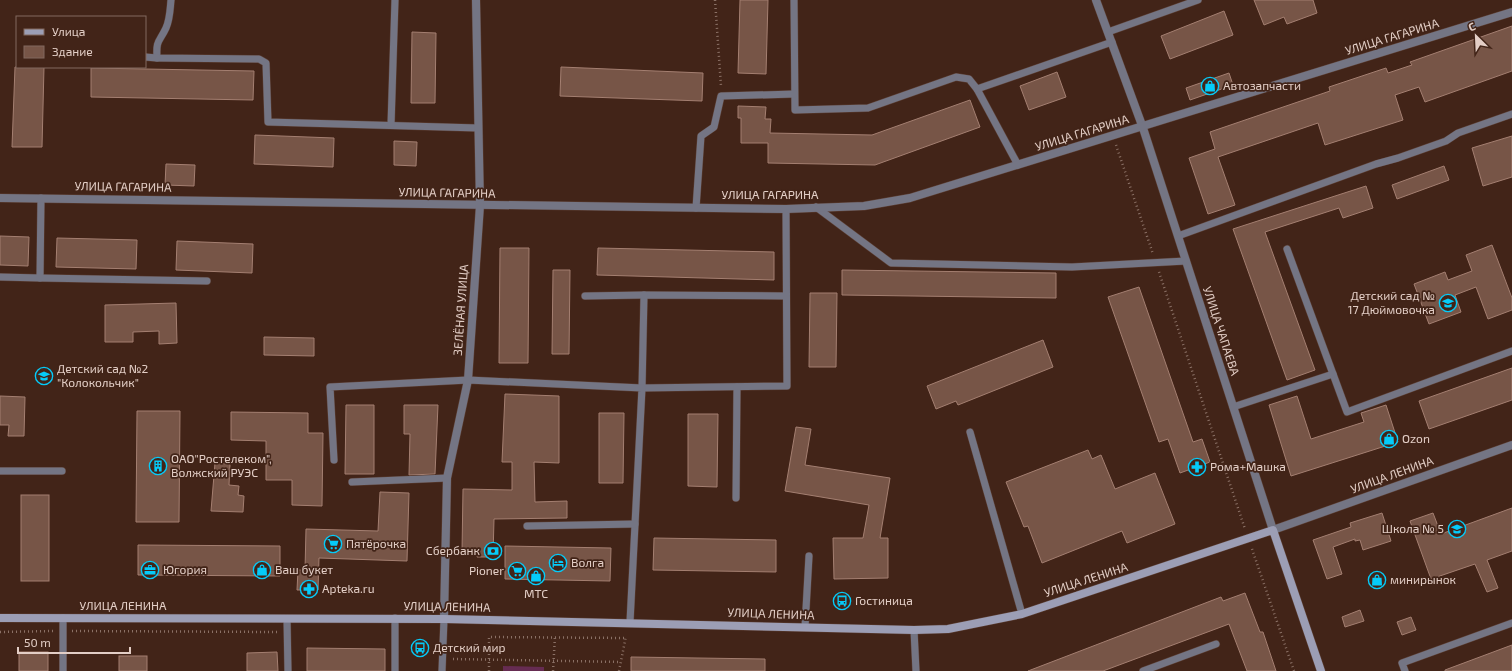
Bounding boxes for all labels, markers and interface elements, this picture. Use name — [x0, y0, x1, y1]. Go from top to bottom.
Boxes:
street label: УЛИЦА ГАГАРИНА — [1343, 15, 1441, 57]
legend — [16, 16, 146, 68]
north arrow — [1456, 16, 1496, 56]
text: С — [1466, 19, 1478, 34]
text: Улица — [52, 24, 85, 38]
text: Здание — [52, 44, 93, 58]
shop icon: Автозапчасти — [1200, 76, 1220, 96]
place label: Автозапчасти — [1223, 78, 1301, 92]
street label: УЛИЦА ГАГАРИНА — [1033, 111, 1131, 153]
street label: УЛИЦА ГАГАРИНА — [74, 178, 172, 194]
street label: УЛИЦА ГАГАРИНА — [398, 184, 496, 200]
street label: УЛИЦА ГАГАРИНА — [721, 187, 819, 201]
street label: ЗЕЛЁНАЯ УЛИЦА — [450, 263, 470, 356]
street label: УЛИЦА ЧАПАЕВА — [1201, 284, 1243, 378]
place label: Детский сад № 17 Дюймовочка — [1348, 288, 1435, 316]
school or university icon: Детский сад № 17 Дюймовочка — [1438, 293, 1458, 313]
place label: Детский сад №2 "Колокольчик" — [57, 361, 149, 389]
school or university icon: Детский сад №2 "Колокольчик" — [34, 366, 54, 386]
shop icon: Ozon — [1379, 429, 1399, 449]
place label: Ozon — [1402, 431, 1430, 445]
place label: ОАО"Ростелеком", Волжский РУЭС — [171, 451, 272, 479]
street label: УЛИЦА ЛЕНИНА — [1348, 452, 1435, 496]
building icon: ОАО"Ростелеком", Волжский РУЭС — [148, 456, 168, 476]
pharmacy icon: Рома+Машка — [1187, 457, 1207, 477]
place label: Рома+Машка — [1210, 459, 1286, 473]
school or university icon: Школа № 5 — [1447, 519, 1467, 539]
place label: Школа № 5 — [1382, 521, 1444, 535]
supermarket icon: Пятёрочка — [323, 534, 343, 554]
place label: Пятёрочка — [346, 536, 406, 550]
bank icon: Сбербанк — [483, 541, 503, 561]
place label: Сбербанк — [426, 543, 481, 557]
hotel icon: Волга — [548, 553, 568, 573]
place label: Волга — [571, 555, 604, 569]
street label: УЛИЦА ЛЕНИНА — [1042, 559, 1130, 599]
office icon: Югория — [140, 560, 160, 580]
shop icon: Ваш букет — [252, 560, 272, 580]
supermarket icon: Pioner — [507, 561, 527, 581]
place label: Югория — [163, 562, 207, 576]
place label: Ваш букет — [275, 562, 333, 577]
place label: Pioner — [469, 563, 504, 577]
shop icon: МТС — [526, 566, 546, 586]
shop icon: минирынок — [1367, 570, 1387, 590]
place label: минирынок — [1390, 572, 1457, 586]
pharmacy icon: Apteka.ru — [299, 579, 319, 599]
place label: Apteka.ru — [322, 581, 375, 595]
place label: МТС — [524, 586, 548, 600]
bus stop icon: Гостиница — [832, 591, 852, 611]
place label: Гостиница — [855, 593, 913, 607]
street label: УЛИЦА ЛЕНИНА — [79, 598, 167, 612]
street label: УЛИЦА ЛЕНИНА — [403, 598, 491, 614]
street label: УЛИЦА ЛЕНИНА — [727, 604, 815, 622]
scale bar — [18, 629, 130, 655]
text: 50 m — [24, 635, 51, 649]
bus stop icon: Детский мир — [410, 638, 430, 658]
place label: Детский мир — [433, 640, 505, 654]

